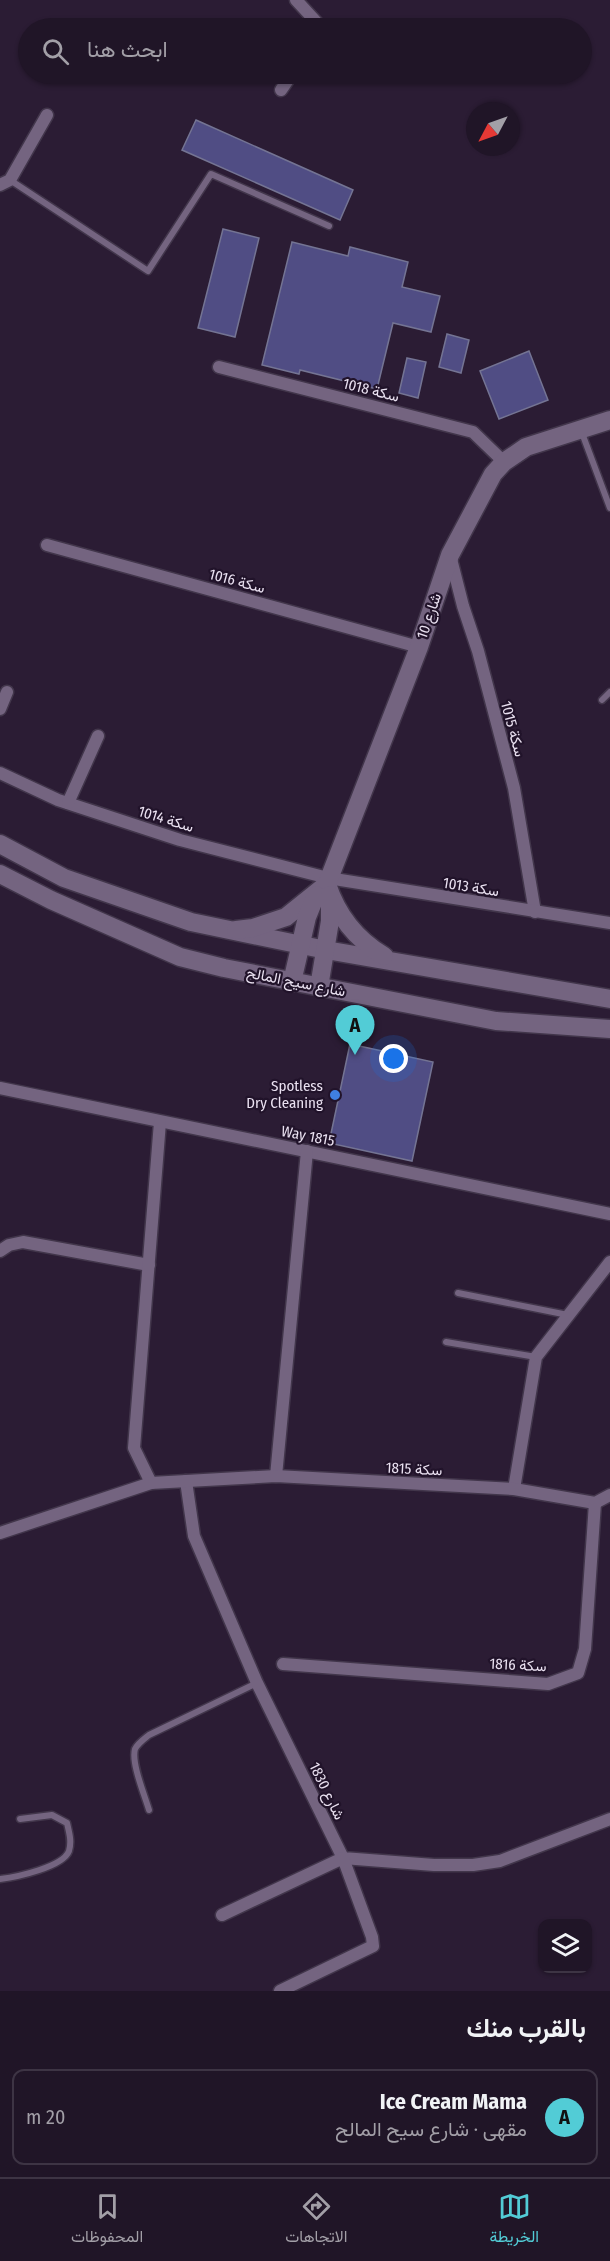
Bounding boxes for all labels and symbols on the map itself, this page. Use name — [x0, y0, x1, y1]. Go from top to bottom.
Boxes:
north arrow — [466, 102, 520, 156]
street label: سكة 1018 — [341, 374, 401, 406]
street label: سكة 1016 — [207, 565, 267, 597]
street label: شارع 10 — [413, 591, 447, 642]
street label: سكة 1015 — [497, 699, 529, 759]
street label: سكة 1014 — [136, 802, 196, 836]
street label: سكة 1013 — [442, 874, 501, 900]
street label: شارع سيح المالح — [245, 964, 347, 1002]
pin: A — [336, 1006, 374, 1055]
your location — [379, 1044, 408, 1073]
place label: Spotless Dry Cleaning — [246, 1077, 323, 1112]
marker: Spotless Dry Cleaning — [328, 1088, 342, 1102]
street label: Way 1815 — [280, 1122, 336, 1150]
street label: سكة 1815 — [385, 1459, 443, 1479]
street label: سكة 1816 — [489, 1655, 547, 1675]
street label: 1830 شارع — [304, 1759, 349, 1824]

